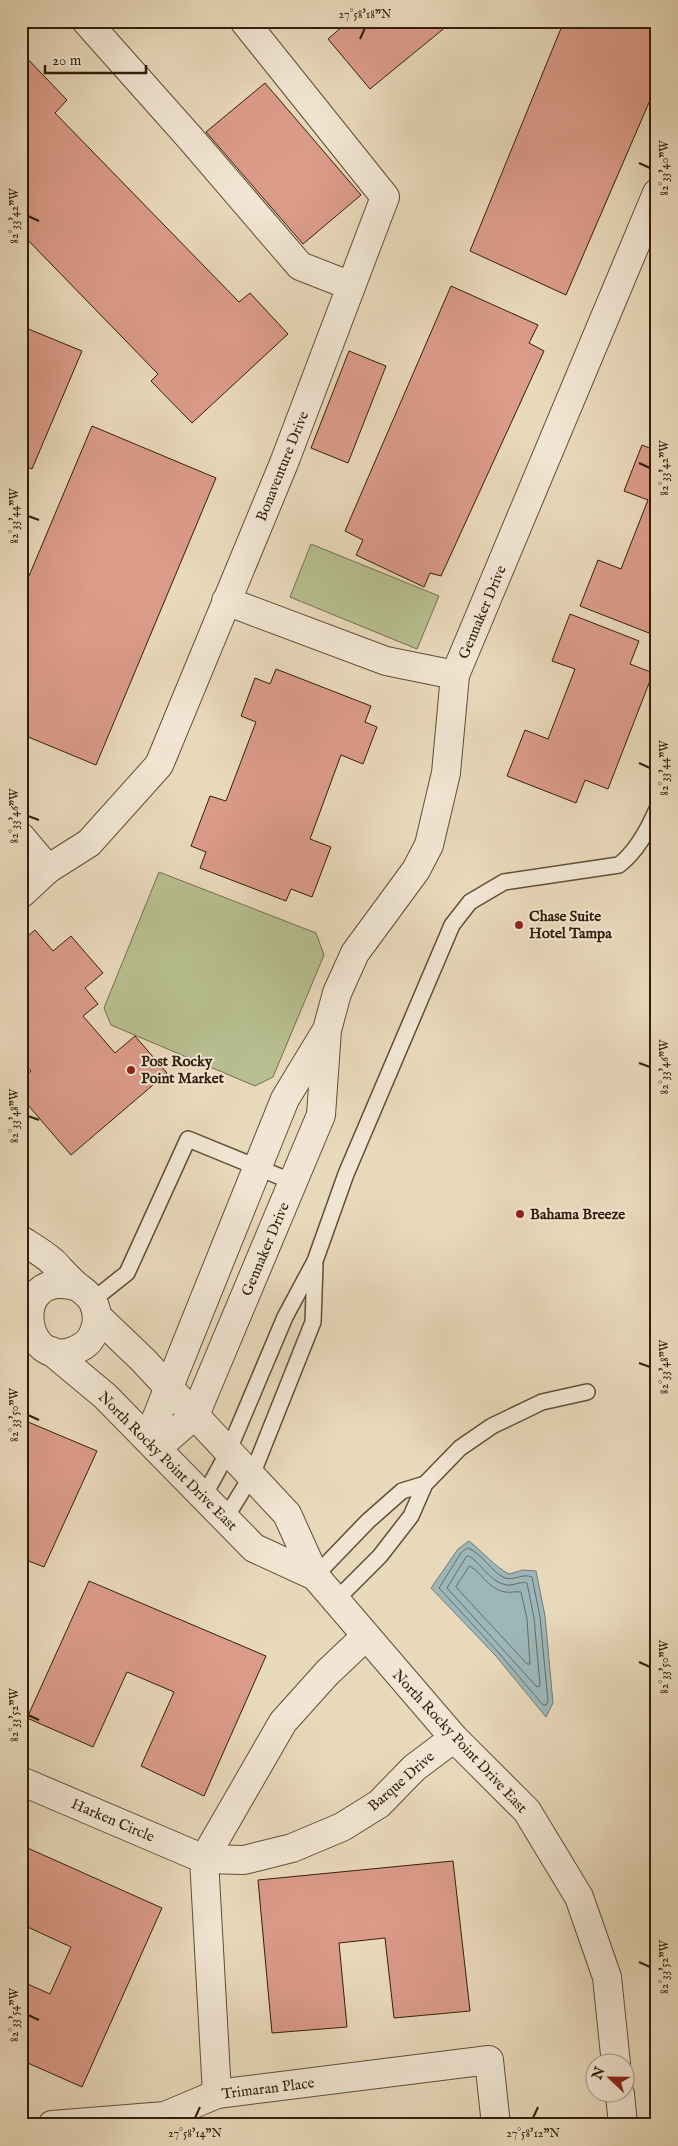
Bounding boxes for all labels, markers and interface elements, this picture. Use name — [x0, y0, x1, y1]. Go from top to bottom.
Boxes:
text: 27°58'18"N — [339, 7, 392, 22]
scale bar — [45, 42, 146, 74]
text: 20 m — [52, 51, 82, 70]
text: 82°33'40"W — [657, 140, 672, 196]
text: 82°33'42"W — [7, 188, 22, 244]
street label: Bonaventure Drive — [252, 408, 313, 524]
text: 82°33'42"W — [657, 440, 672, 496]
text: 82°33'44"W — [7, 488, 22, 544]
street label: Gennaker Drive — [454, 562, 511, 662]
text: 82°33'44"W — [657, 740, 672, 796]
text: 82°33'46"W — [7, 788, 22, 843]
place label: Chase Suite Hotel Tampa — [529, 907, 612, 943]
marker: Chase Suite Hotel Tampa — [513, 919, 525, 931]
text: 82°33'46"W — [657, 1039, 672, 1094]
place label: Post Rocky Point Market — [141, 1052, 225, 1088]
marker: Post Rocky Point Market — [125, 1064, 137, 1076]
text: 82°33'48"W — [7, 1088, 22, 1143]
street label: Gennaker Drive — [237, 1199, 294, 1299]
place label: Bahama Breeze — [530, 1205, 625, 1224]
marker: Bahama Breeze — [514, 1208, 526, 1220]
text: 82°33'48"W — [657, 1339, 672, 1394]
text: 82°33'50"W — [7, 1387, 22, 1442]
street label: North Rocky Point Drive East — [94, 1388, 241, 1535]
text: 82°33'50"W — [657, 1639, 672, 1694]
street label: North Rocky Point Drive East — [388, 1666, 531, 1817]
text: 82°33'52"W — [7, 1688, 22, 1742]
street label: Barque Drive — [364, 1747, 439, 1816]
street label: Harken Circle — [68, 1794, 157, 1847]
text: 82°33'52"W — [657, 1940, 672, 1994]
text: 82°33'54"W — [7, 1987, 22, 2042]
north arrow — [586, 2054, 636, 2104]
text: N — [588, 2065, 609, 2083]
street label: Trimaran Place — [221, 2073, 316, 2104]
text: 27°58'14"N — [168, 2126, 223, 2141]
text: 27°58'12"N — [506, 2126, 560, 2141]

